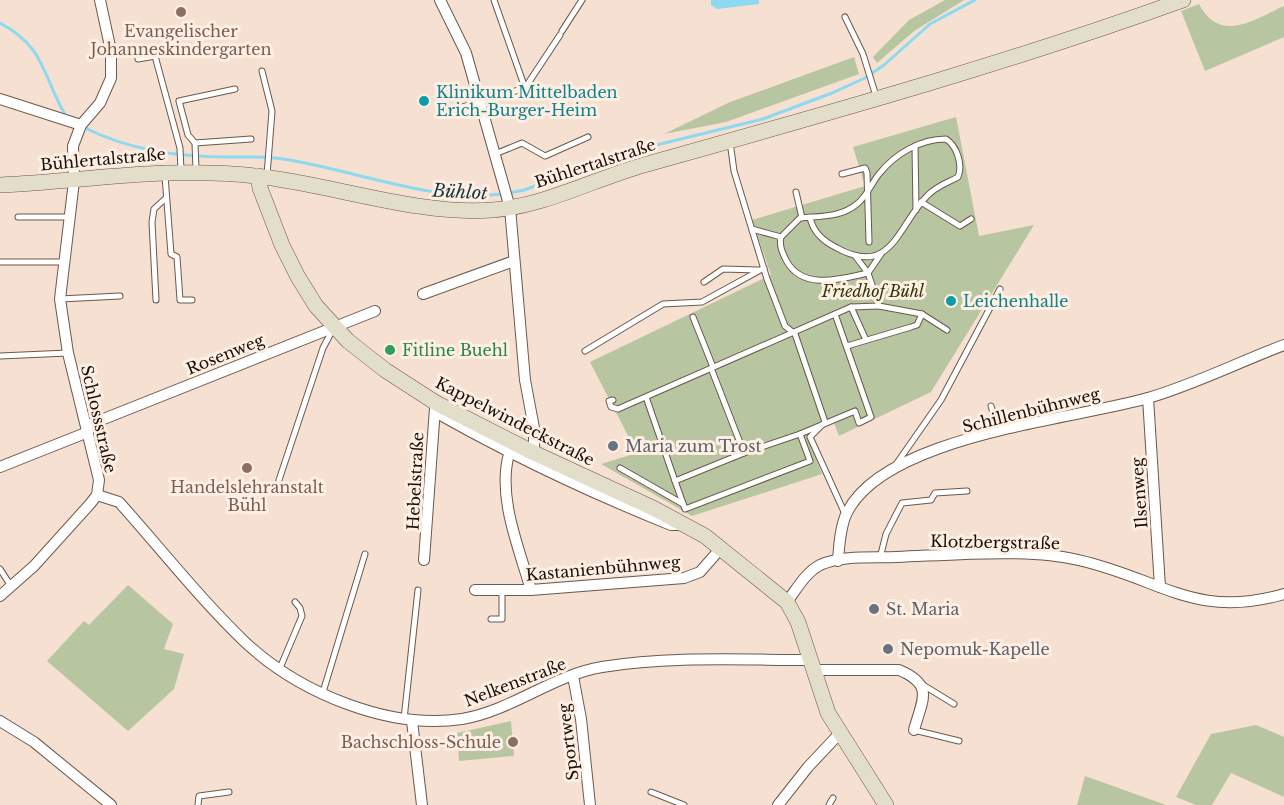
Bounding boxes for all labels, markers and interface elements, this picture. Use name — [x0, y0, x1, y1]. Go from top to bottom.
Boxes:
marker: Evangelischer Johanneskindergarten — [174, 5, 188, 19]
place label: Evangelischer Johanneskindergarten — [89, 21, 271, 59]
place label: Klinikum Mittelbaden Erich-Burger-Heim — [436, 82, 618, 120]
marker: Klinikum Mittelbaden Erich-Burger-Heim — [417, 94, 431, 108]
street label: Bühlertalstraße — [532, 134, 658, 192]
street label: Bühlertalstraße — [39, 144, 167, 174]
water label: Bühlot — [431, 180, 489, 204]
park label: Friedhof Bühl — [821, 281, 925, 301]
place label: Leichenhalle — [963, 291, 1068, 311]
marker: Leichenhalle — [944, 294, 958, 308]
street label: Rosenweg — [183, 329, 267, 379]
place label: Fitline Buehl — [402, 340, 508, 360]
marker: Fitline Buehl — [383, 343, 397, 357]
street label: Schlossstraße — [77, 363, 121, 475]
street label: Kappelwindeckstraße — [432, 372, 598, 470]
street label: Schillenbühnweg — [960, 383, 1102, 437]
street label: Hebelstraße — [402, 431, 428, 531]
place label: Maria zum Trost — [625, 436, 762, 456]
marker: Maria zum Trost — [606, 439, 620, 453]
street label: Ilsenweg — [1127, 456, 1151, 529]
marker: Handelslehranstalt Bühl — [240, 461, 254, 475]
place label: Handelslehranstalt Bühl — [170, 477, 324, 515]
street label: Klotzbergstraße — [930, 531, 1060, 553]
street label: Kastanienbühnweg — [525, 551, 682, 585]
place label: St. Maria — [886, 599, 960, 619]
marker: St. Maria — [867, 602, 881, 616]
place label: Nepomuk-Kapelle — [900, 639, 1050, 659]
marker: Nepomuk-Kapelle — [881, 642, 895, 656]
street label: Nelkenstraße — [461, 653, 569, 711]
street label: Sportweg — [553, 702, 583, 782]
place label: Bachschloss-Schule — [341, 732, 501, 752]
marker: Bachschloss-Schule — [506, 735, 520, 749]

